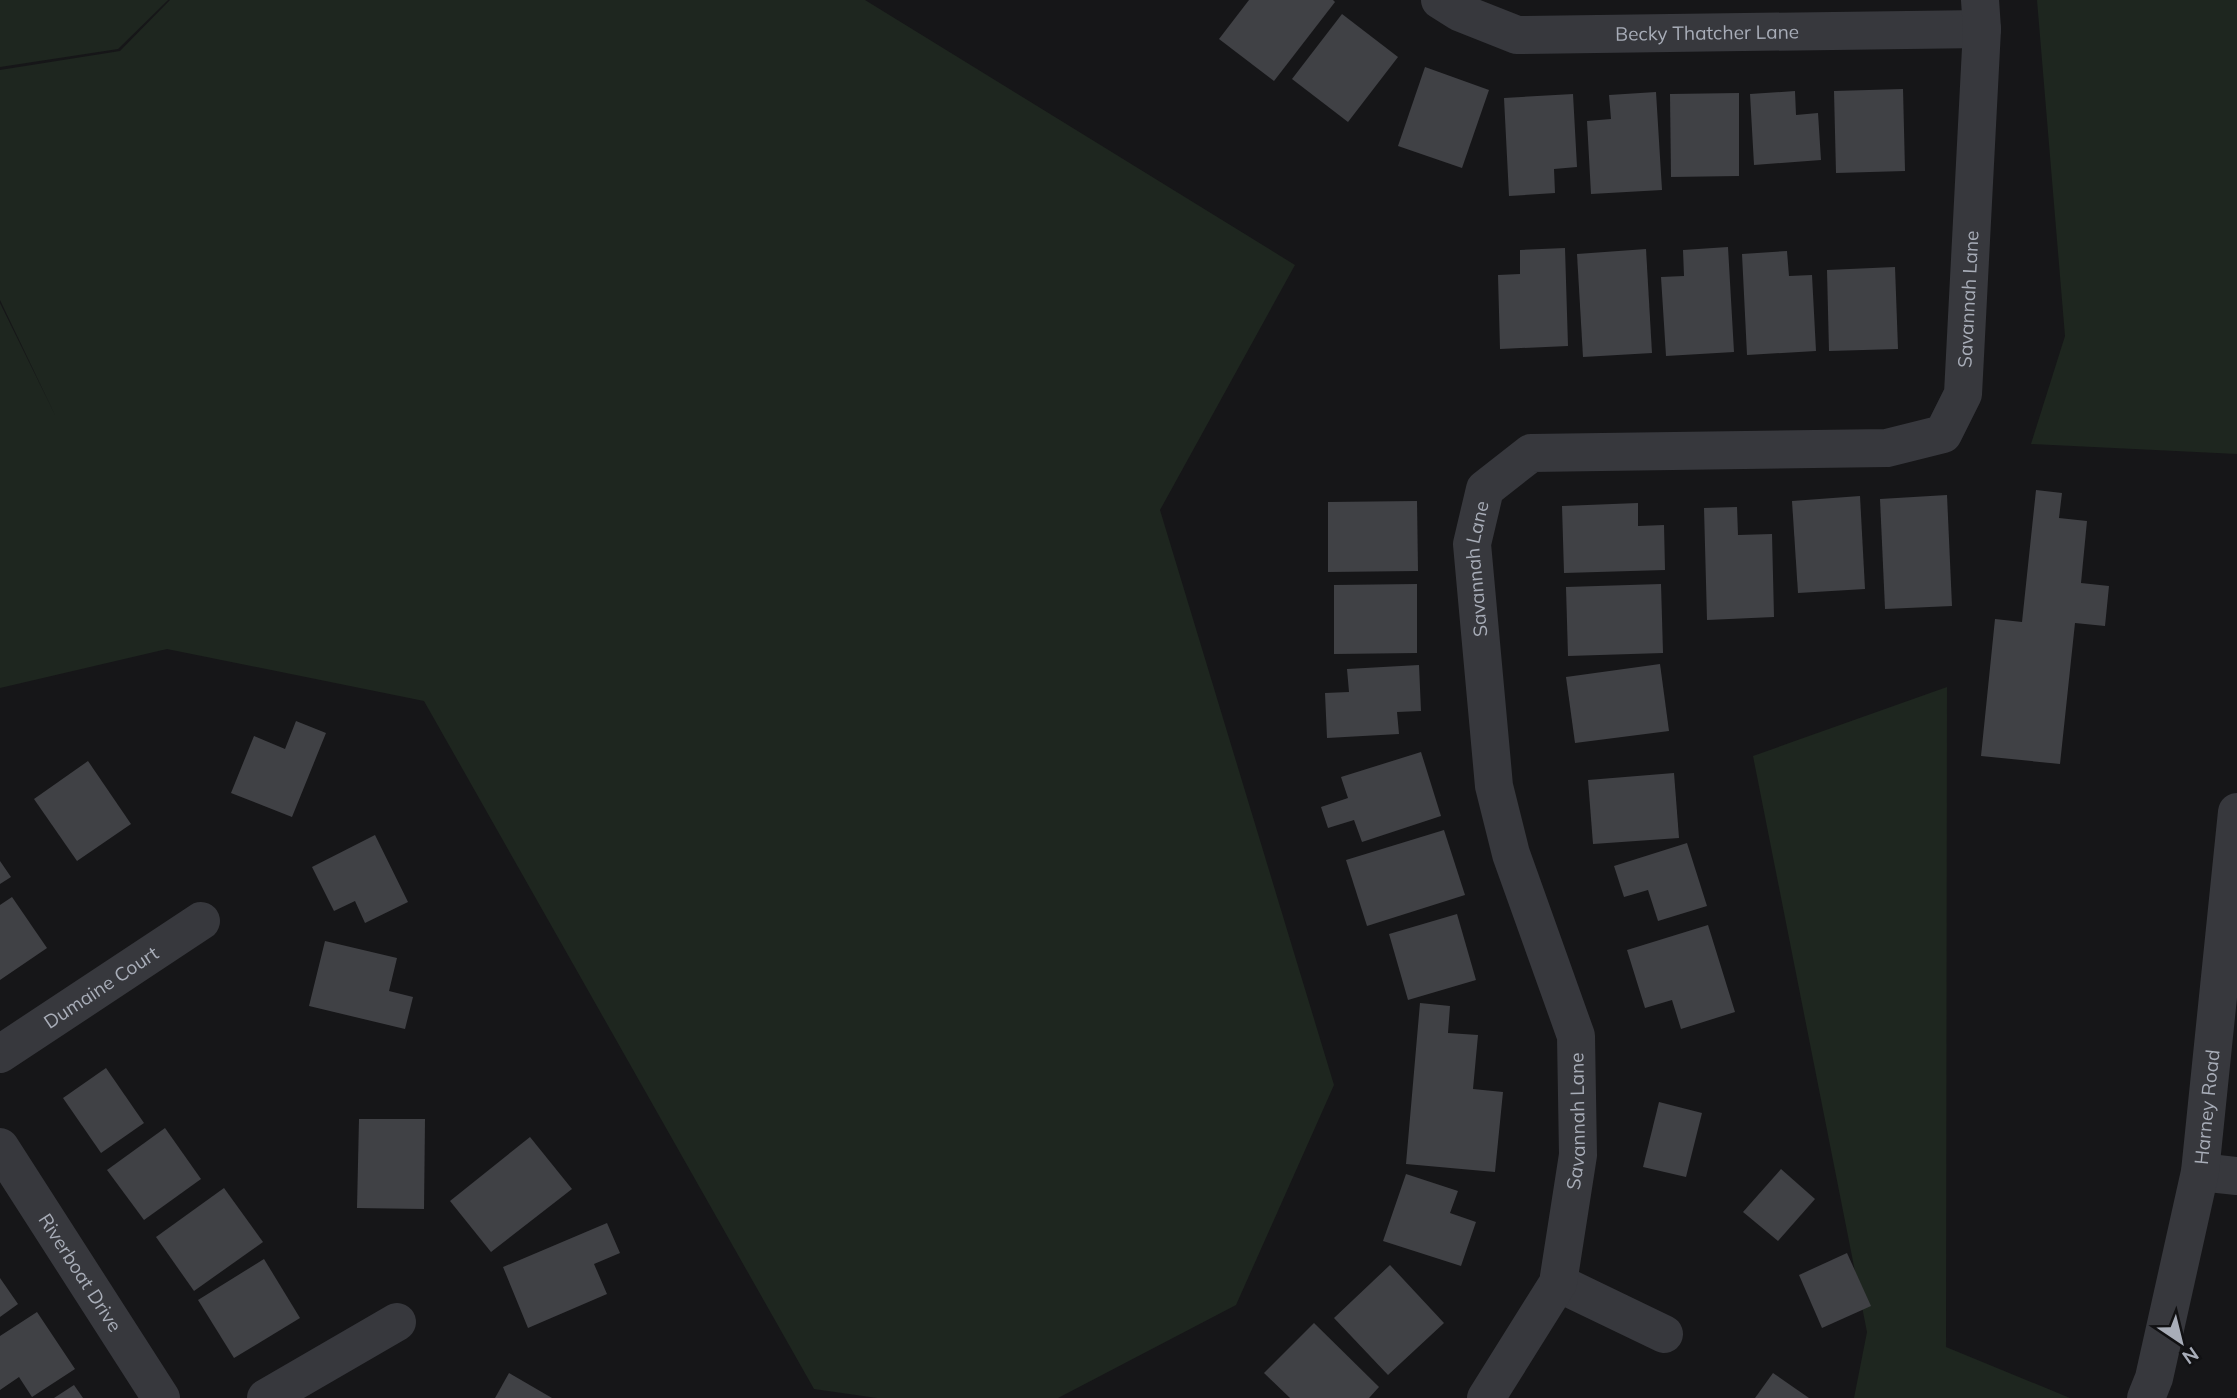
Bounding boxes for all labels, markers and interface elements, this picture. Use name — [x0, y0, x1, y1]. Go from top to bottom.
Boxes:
street label: Becky Thatcher Lane — [1615, 19, 1799, 46]
street label: Savannah Lane — [1952, 230, 1983, 368]
street label: Savannah Lane — [1460, 498, 1494, 638]
street label: Dumaine Court — [39, 940, 163, 1034]
street label: Harney Road — [2189, 1048, 2225, 1166]
street label: Savannah Lane — [1561, 1052, 1590, 1191]
street label: Riverboat Drive — [34, 1209, 127, 1336]
north arrow — [2146, 1307, 2216, 1377]
text: N — [2178, 1342, 2204, 1370]

